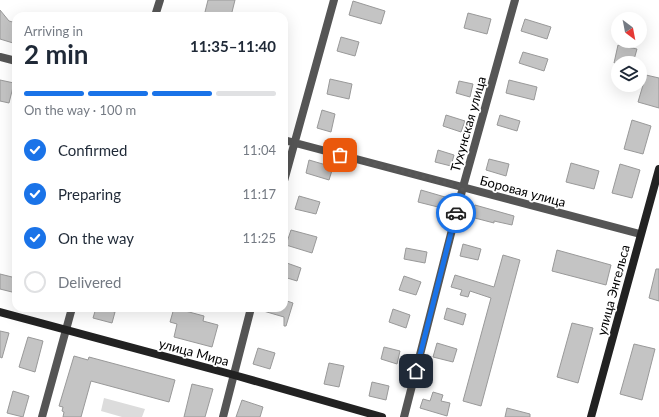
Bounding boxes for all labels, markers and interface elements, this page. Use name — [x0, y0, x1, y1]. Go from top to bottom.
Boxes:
north arrow — [611, 12, 647, 48]
map controls — [611, 12, 647, 92]
text: Arriving in — [24, 23, 83, 39]
text: 11:35–11:40 — [190, 37, 276, 55]
text: 2 min — [24, 38, 88, 70]
button: layers — [611, 56, 647, 92]
street label: Тухунская улица — [447, 75, 489, 173]
text: On the way · 100 m — [24, 102, 136, 118]
pin — [323, 138, 357, 172]
icon: check — [24, 139, 46, 161]
text: Confirmed — [58, 141, 127, 159]
text: 11:04 — [243, 142, 276, 158]
icon: bag — [329, 144, 351, 166]
street label: Боровая улица — [478, 172, 568, 210]
icon: check — [24, 183, 46, 205]
text: Preparing — [58, 185, 121, 203]
text: 11:17 — [243, 186, 276, 202]
courier — [436, 193, 476, 233]
icon: car — [445, 202, 467, 224]
icon: check — [24, 227, 46, 249]
text: On the way — [58, 229, 134, 247]
text: 11:25 — [243, 230, 276, 246]
street label: улица Энгельса — [593, 243, 633, 337]
text: Delivered — [58, 273, 121, 291]
street label: улица Мира — [157, 335, 231, 369]
pin — [399, 354, 433, 388]
icon: home — [405, 360, 427, 382]

